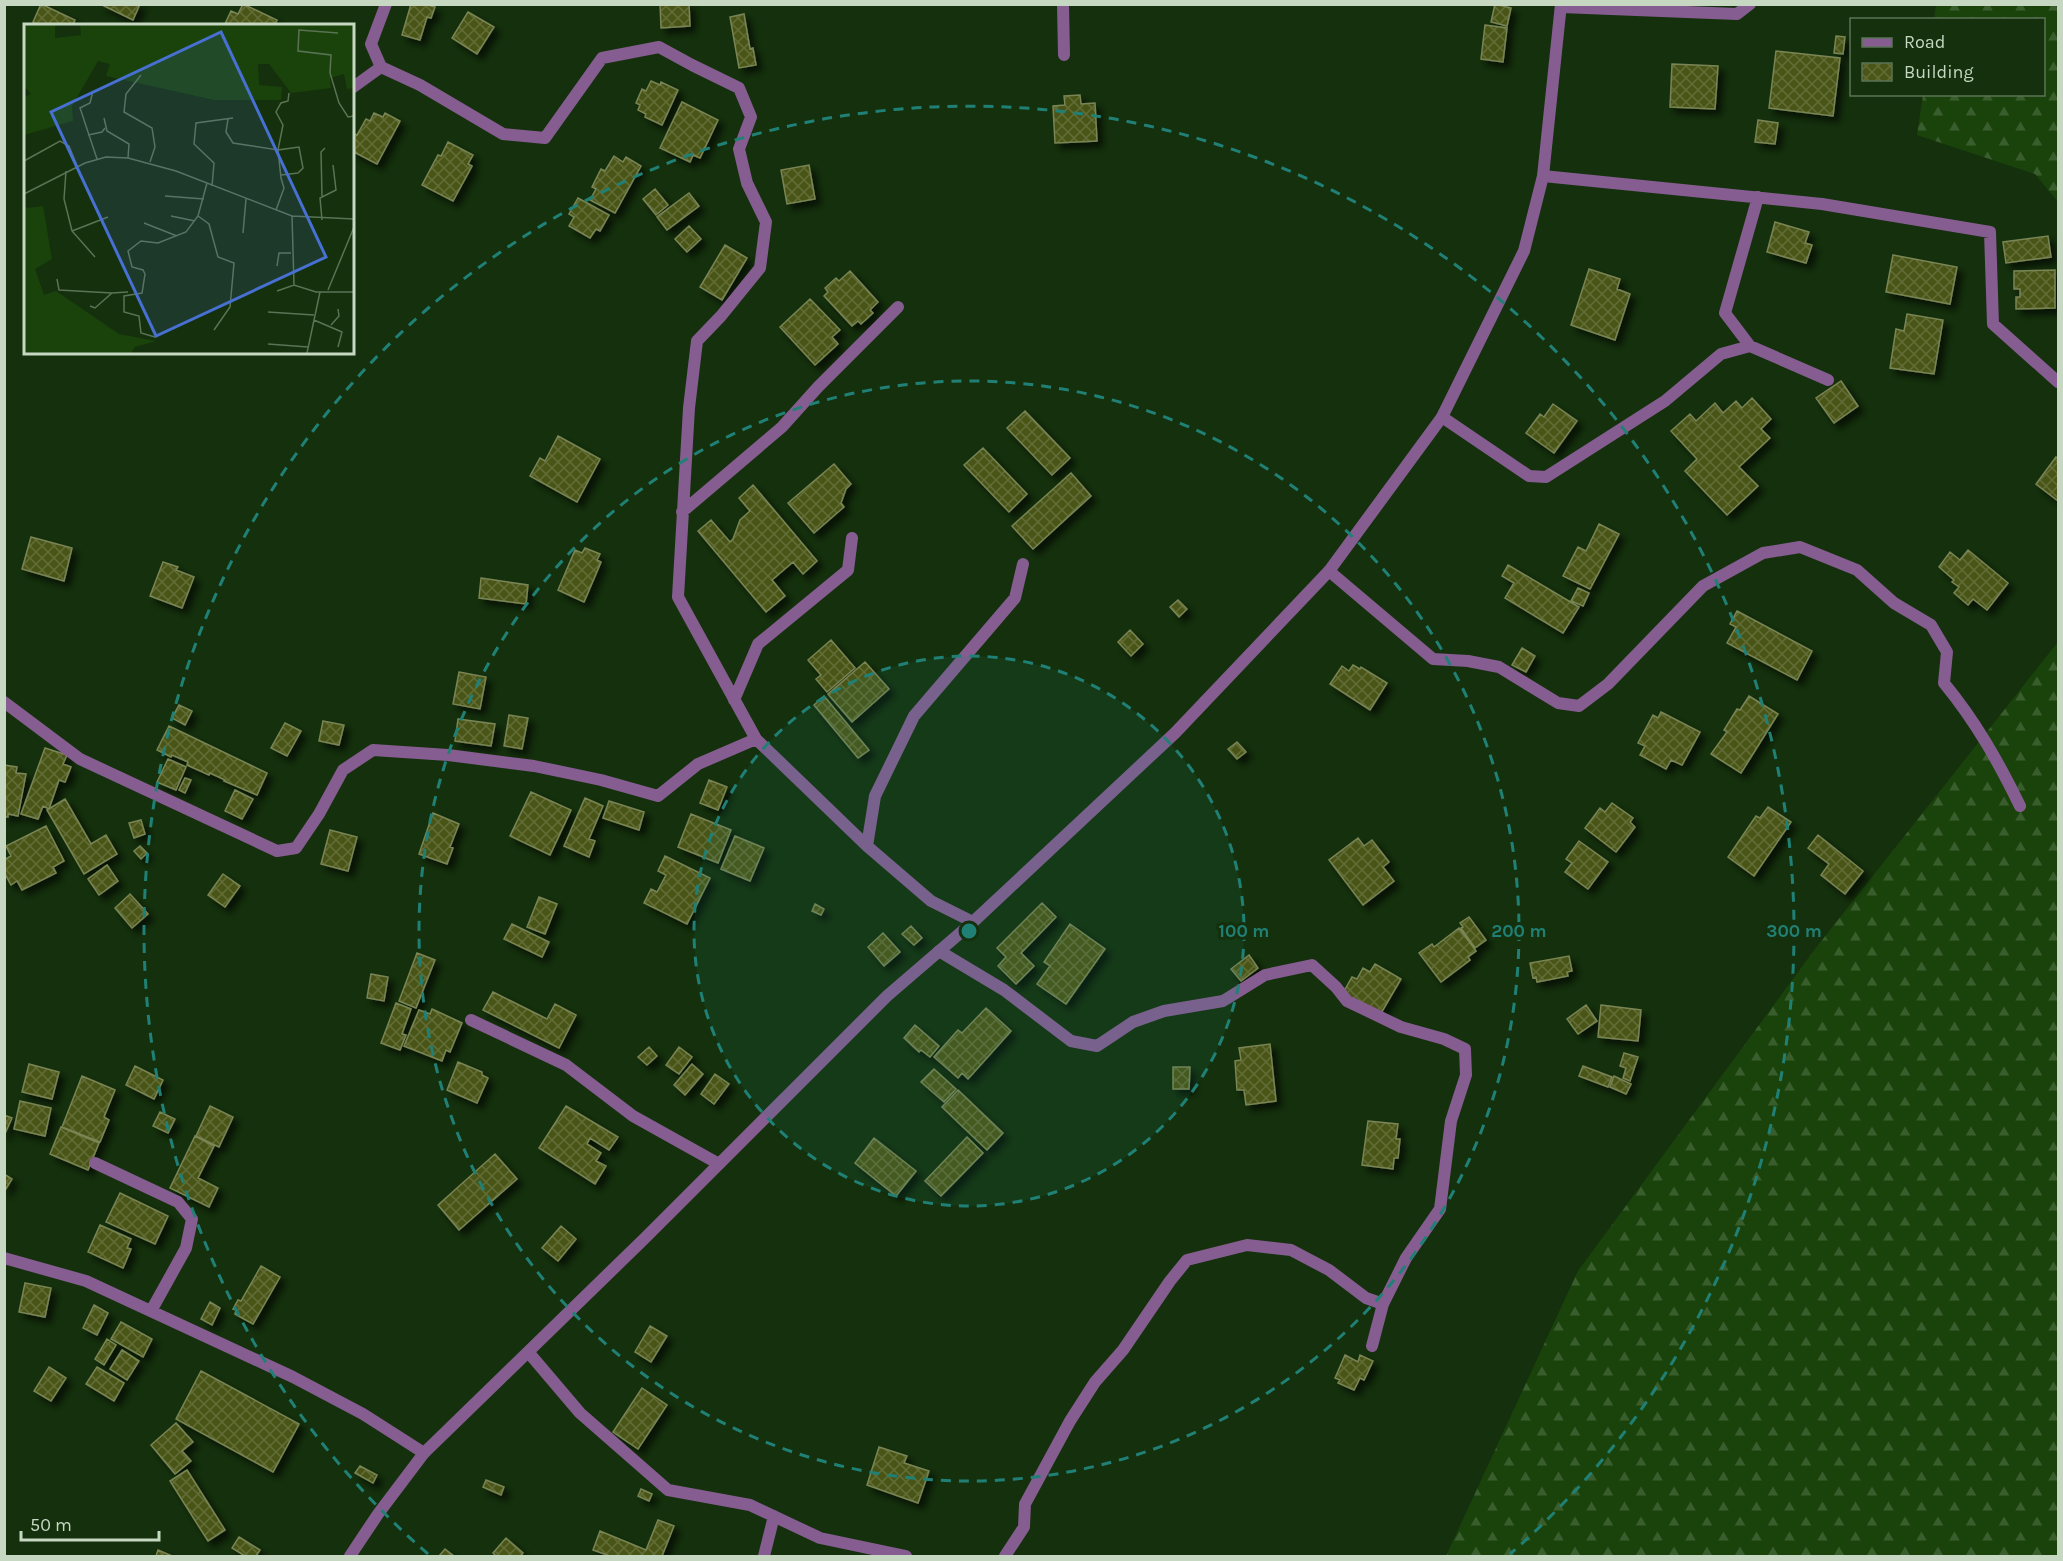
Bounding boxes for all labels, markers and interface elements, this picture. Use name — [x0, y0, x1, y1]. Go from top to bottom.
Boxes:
legend — [1850, 18, 2045, 96]
inset map — [24, 24, 354, 354]
text: Road — [1904, 31, 1945, 53]
text: Building — [1904, 61, 1974, 83]
text: 100 m — [1219, 920, 1269, 942]
text: 200 m — [1491, 920, 1547, 942]
text: 300 m — [1766, 920, 1822, 942]
centre of rings — [959, 921, 979, 941]
scale bar — [21, 1504, 159, 1542]
text: 50 m — [30, 1514, 72, 1536]

